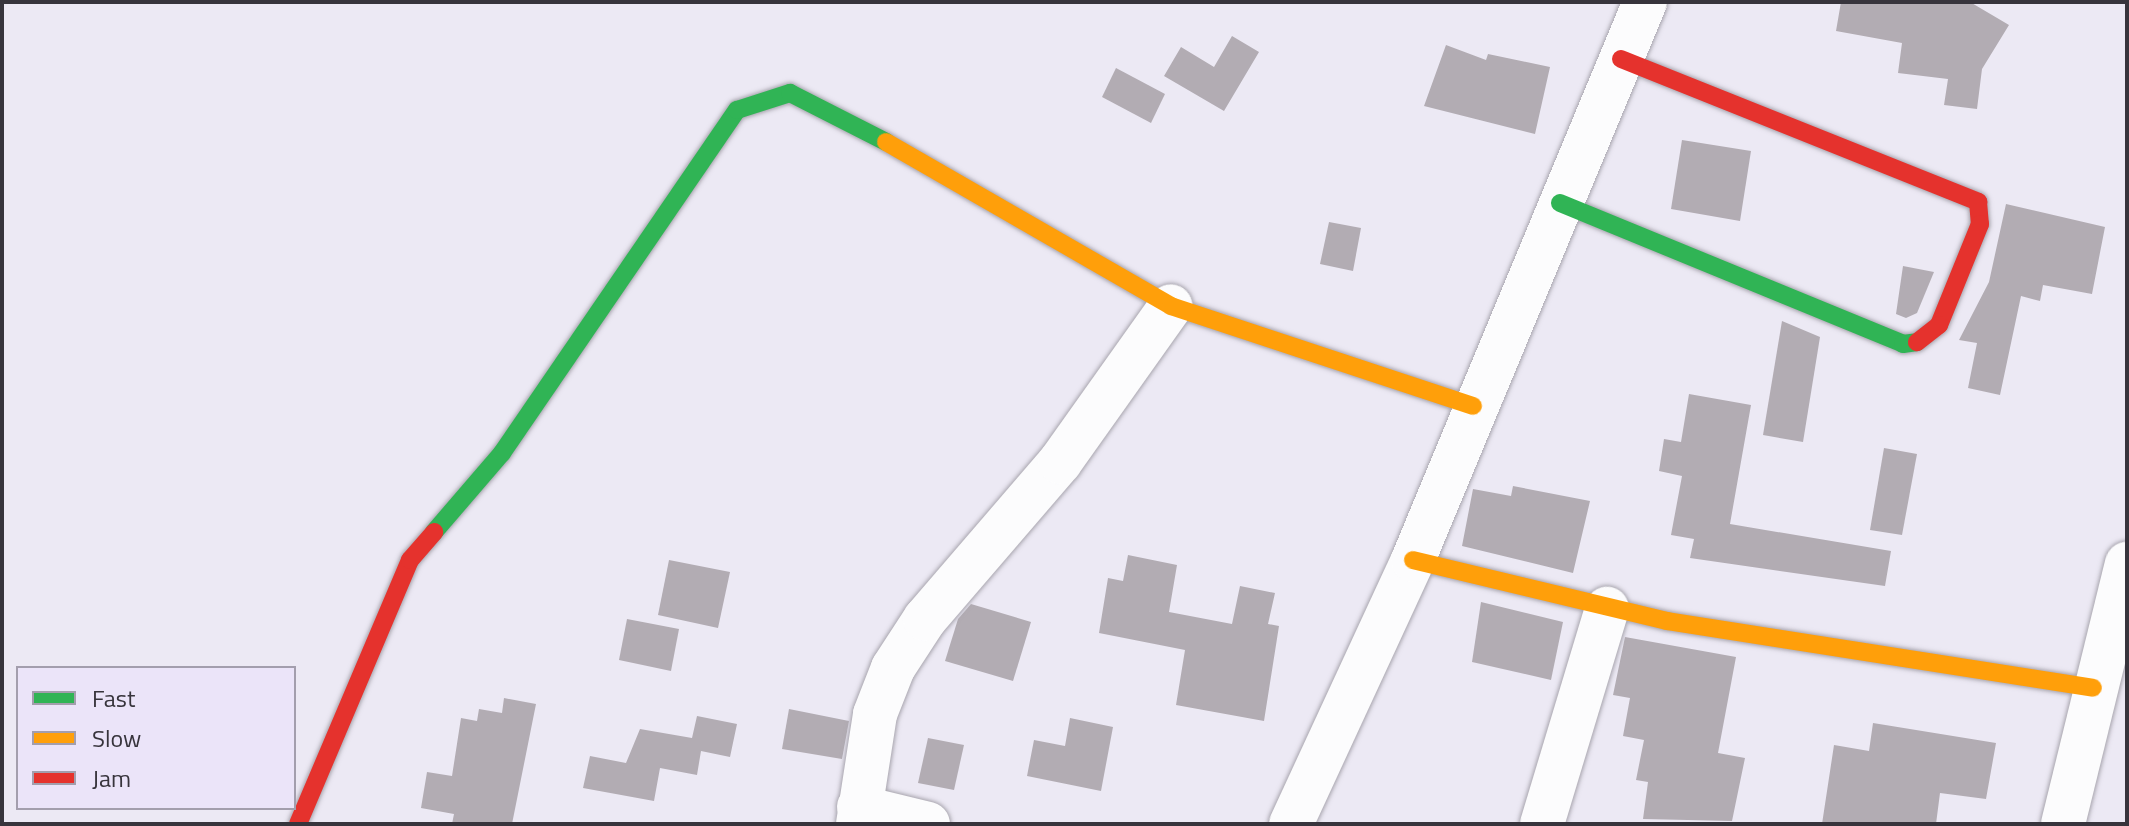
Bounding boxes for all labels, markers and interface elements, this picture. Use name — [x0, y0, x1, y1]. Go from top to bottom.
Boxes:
legend — [16, 666, 296, 810]
text: Fast — [92, 680, 135, 716]
text: Slow — [92, 720, 141, 756]
text: Jam — [92, 760, 131, 796]

